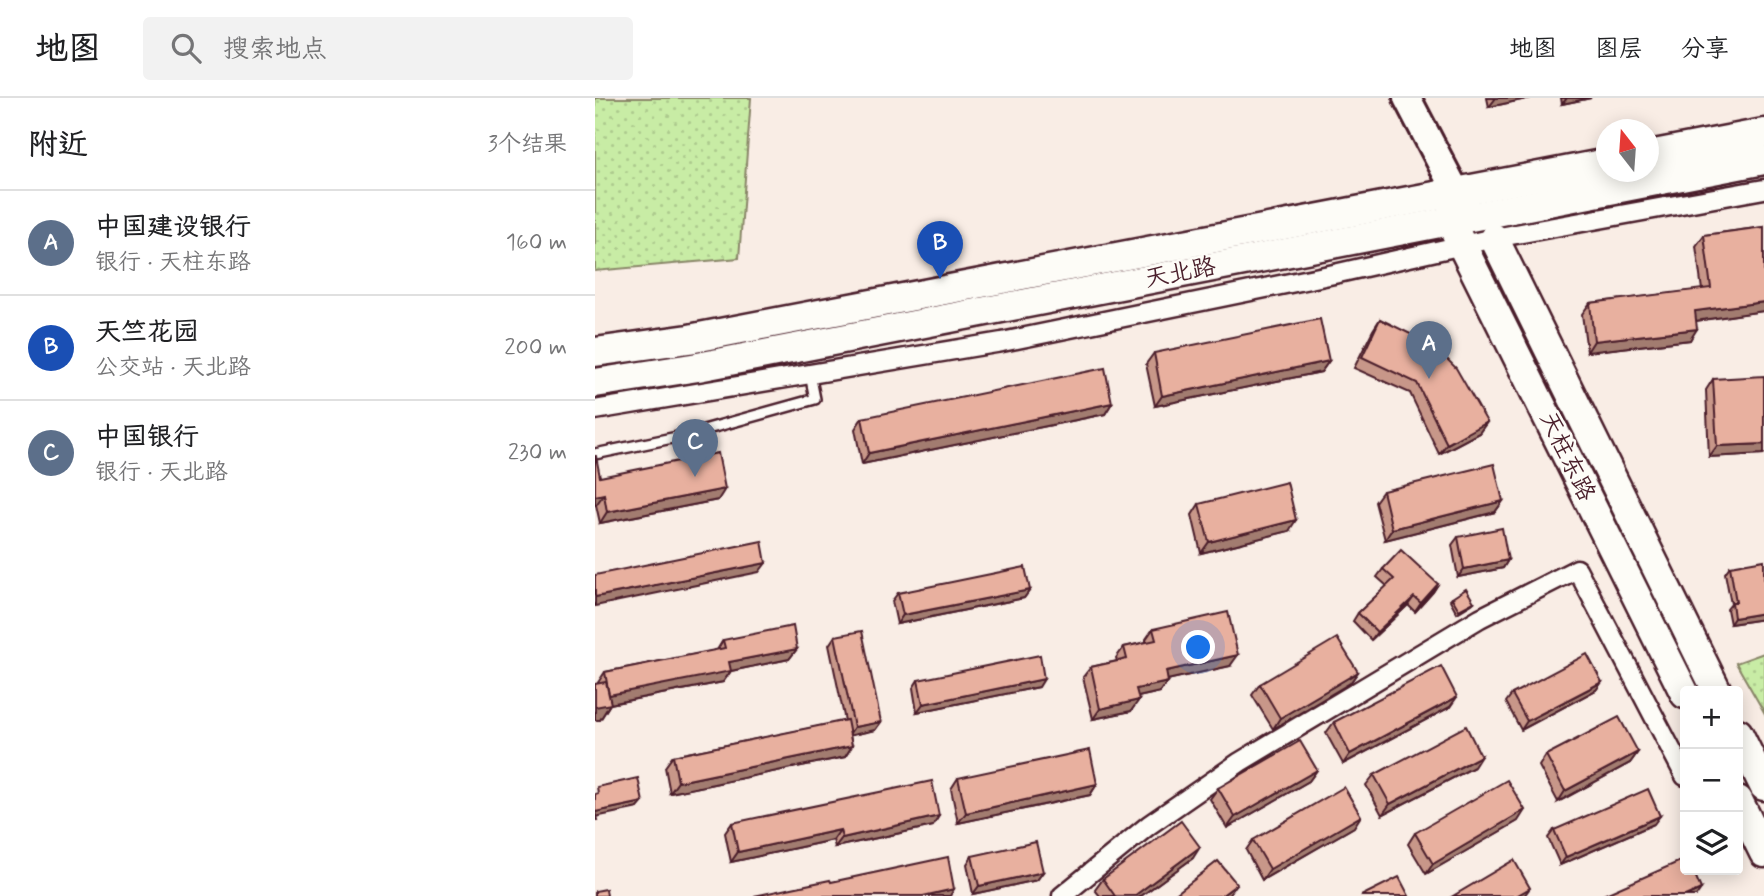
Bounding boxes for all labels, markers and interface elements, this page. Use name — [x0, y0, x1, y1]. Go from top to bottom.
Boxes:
search box — [143, 17, 633, 80]
text: 地图 — [35, 28, 101, 72]
icon: search — [167, 29, 205, 67]
text: 搜索地点 — [223, 33, 327, 67]
text: 地图 — [1509, 34, 1557, 65]
text: 图层 — [1595, 34, 1643, 65]
text: 分享 — [1681, 34, 1729, 65]
north arrow — [1596, 119, 1659, 182]
text: 附近 — [28, 126, 88, 165]
text: 3个结果 — [488, 130, 567, 160]
text: 中国建设银行 — [95, 211, 251, 245]
pin: B — [917, 221, 963, 279]
text: A — [43, 228, 59, 258]
text: 160 m — [506, 228, 567, 258]
text: 银行 · 天柱东路 — [95, 248, 251, 278]
street label: 天北路 — [1142, 251, 1219, 296]
text: 天竺花园 — [95, 316, 199, 350]
pin: A — [1406, 321, 1452, 379]
text: B — [44, 333, 58, 363]
text: 200 m — [504, 333, 567, 363]
text: 公交站 · 天北路 — [95, 353, 251, 383]
street label: 天柱东路 — [1532, 407, 1602, 507]
pin: C — [672, 419, 718, 477]
text: 中国银行 — [95, 421, 199, 455]
text: C — [43, 438, 59, 468]
text: 230 m — [508, 438, 567, 468]
text: 银行 · 天北路 — [95, 458, 228, 488]
your location — [1181, 630, 1215, 664]
map controls — [1680, 686, 1743, 875]
button: + — [1680, 686, 1743, 749]
button: − — [1680, 749, 1743, 812]
button: layers — [1680, 812, 1743, 875]

